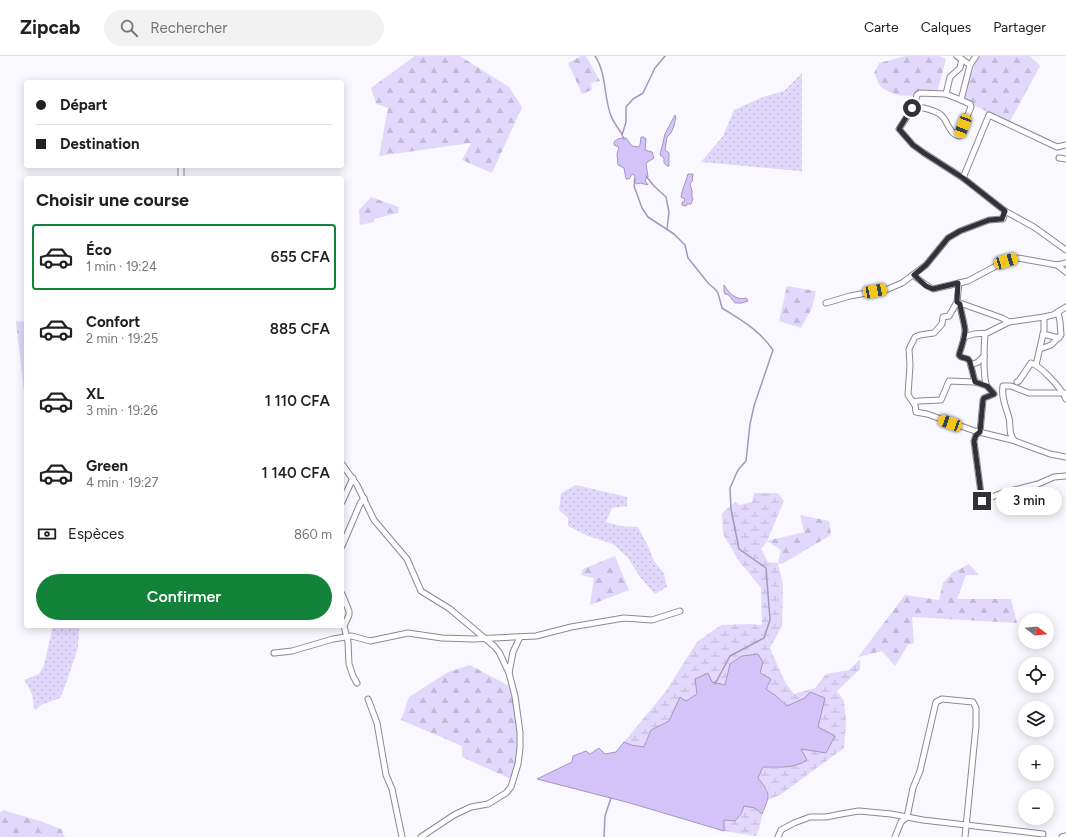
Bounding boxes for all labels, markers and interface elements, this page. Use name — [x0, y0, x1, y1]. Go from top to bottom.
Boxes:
search box — [104, 10, 384, 46]
text: Zipcab — [20, 16, 80, 39]
icon: search — [118, 17, 140, 39]
text: Rechercher — [150, 19, 227, 37]
text: Carte — [864, 19, 899, 36]
text: Calques — [921, 19, 971, 36]
text: Partager — [993, 19, 1046, 36]
text: Départ — [60, 96, 108, 114]
route start — [903, 99, 921, 117]
car — [953, 113, 973, 139]
text: Destination — [60, 135, 139, 153]
text: Choisir une course — [36, 189, 189, 211]
icon: car — [38, 239, 74, 275]
text: Éco — [86, 241, 112, 259]
text: 655 CFA — [271, 248, 330, 266]
car — [993, 252, 1019, 270]
text: 1 min · 19:24 — [86, 259, 157, 274]
car — [862, 283, 888, 299]
icon: car — [38, 311, 74, 347]
text: Confort — [86, 313, 140, 331]
text: 885 CFA — [270, 320, 330, 338]
text: 2 min · 19:25 — [86, 331, 158, 346]
icon: car — [38, 383, 74, 419]
text: XL — [86, 385, 104, 403]
text: 1 110 CFA — [265, 392, 330, 410]
text: 3 min · 19:26 — [86, 403, 158, 418]
car — [937, 413, 963, 433]
icon: car — [38, 455, 74, 491]
text: Green — [86, 457, 128, 475]
text: 1 140 CFA — [262, 464, 330, 482]
text: 4 min · 19:27 — [86, 475, 159, 490]
callout: 3 min — [996, 487, 1062, 515]
route end — [973, 492, 991, 510]
text: 3 min — [1013, 493, 1045, 508]
icon: cash — [36, 523, 58, 545]
text: Espèces — [68, 525, 124, 543]
text: 860 m — [294, 527, 332, 542]
button: Confirmer — [36, 574, 332, 620]
north arrow — [1018, 613, 1054, 649]
map controls — [1018, 613, 1054, 825]
button: locate — [1018, 657, 1054, 693]
button: layers — [1018, 701, 1054, 737]
button: + — [1018, 745, 1054, 781]
button: − — [1018, 789, 1054, 825]

